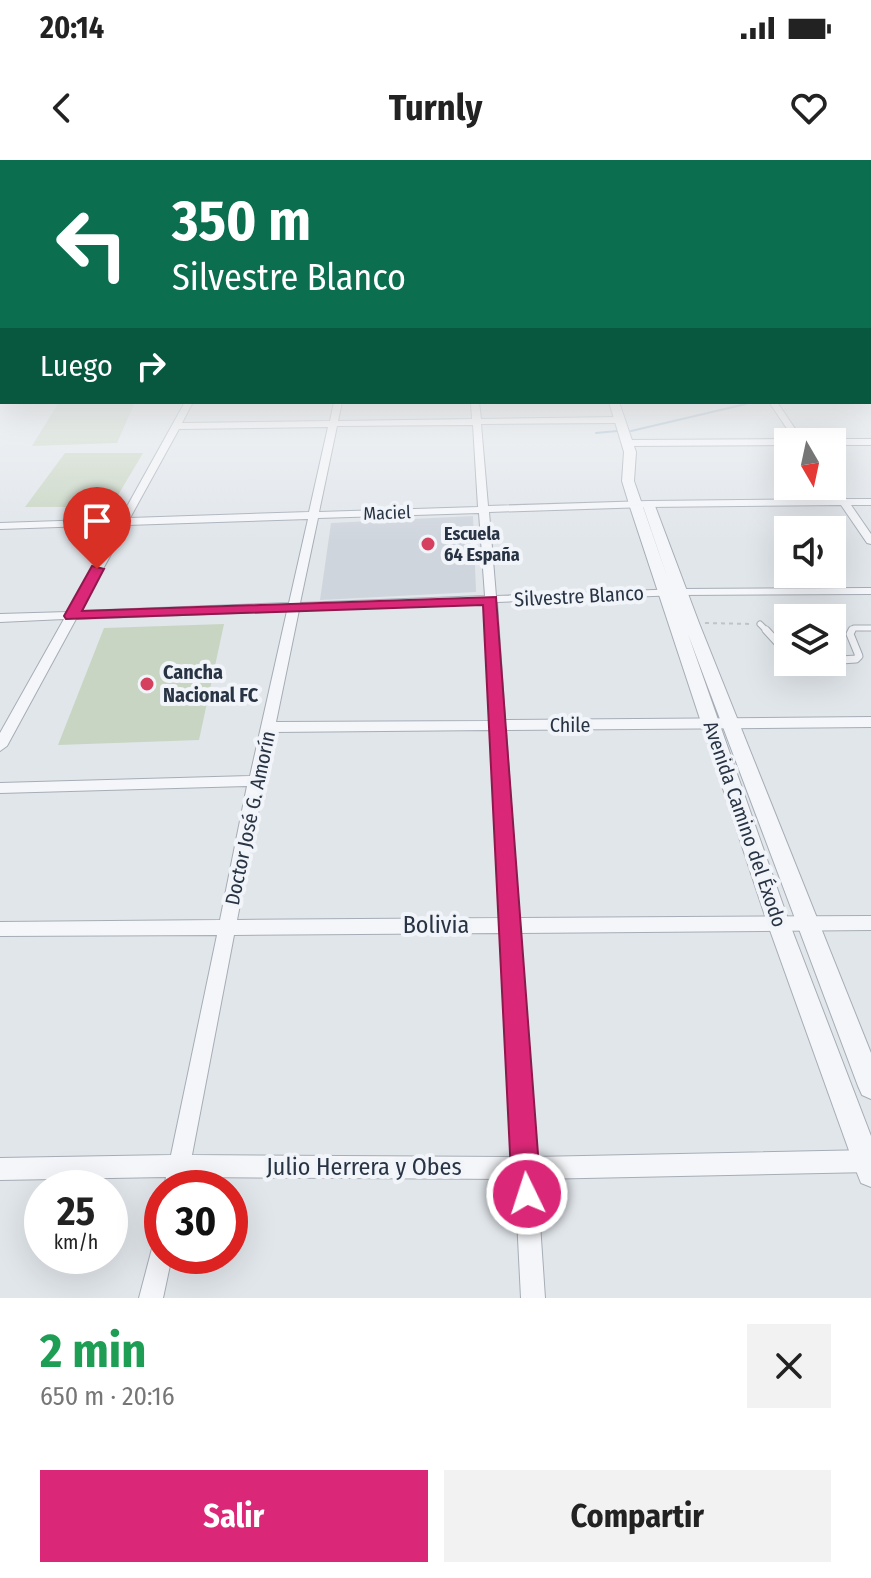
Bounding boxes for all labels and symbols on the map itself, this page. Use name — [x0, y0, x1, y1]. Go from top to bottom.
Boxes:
north arrow — [774, 428, 846, 500]
pin — [63, 487, 131, 569]
street label: Maciel — [363, 501, 411, 525]
place label: Escuela 64 España — [444, 523, 520, 566]
marker: Escuela 64 España — [419, 535, 437, 553]
street label: Silvestre Blanco — [513, 581, 645, 611]
place label: Cancha Nacional FC — [163, 660, 259, 707]
marker: Cancha Nacional FC — [138, 675, 156, 693]
street label: Chile — [550, 713, 590, 737]
street label: Avenida Camino del Éxodo — [698, 718, 792, 930]
street label: Doctor José G. Amorín — [220, 729, 280, 907]
street label: Bolivia — [403, 911, 469, 939]
position arrow — [485, 1152, 569, 1236]
street label: Julio Herrera y Obes — [266, 1153, 462, 1181]
speed limit sign: 30 — [144, 1170, 248, 1274]

